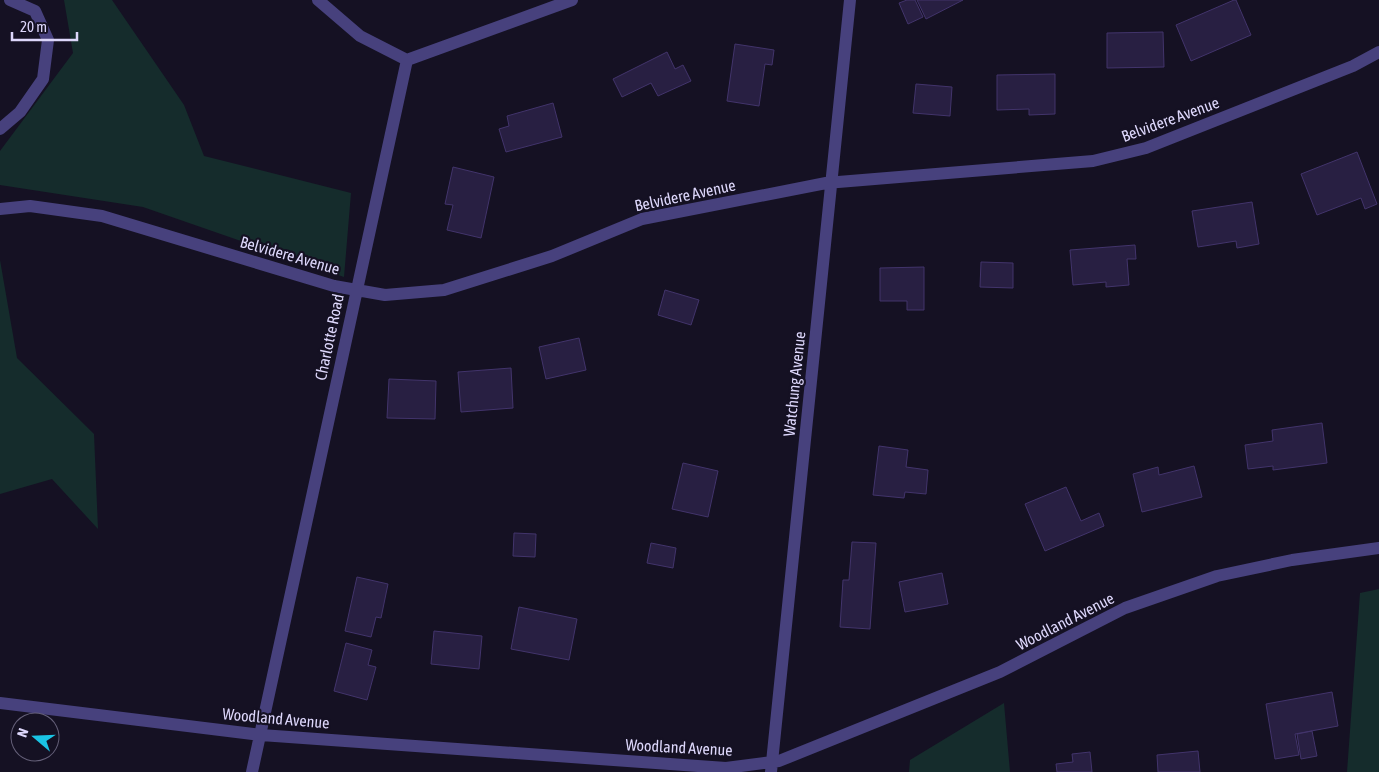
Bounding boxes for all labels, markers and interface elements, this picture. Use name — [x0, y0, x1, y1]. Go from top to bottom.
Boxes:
scale bar — [12, 10, 78, 42]
text: 20 m — [20, 18, 47, 35]
street label: Belvidere Avenue — [1119, 93, 1221, 145]
street label: Belvidere Avenue — [633, 176, 737, 214]
street label: Belvidere Avenue — [238, 232, 342, 278]
street label: Charlotte Road — [311, 292, 347, 382]
street label: Watchung Avenue — [780, 331, 809, 438]
street label: Woodland Avenue — [1013, 589, 1117, 653]
street label: Woodland Avenue — [222, 704, 330, 732]
north arrow — [10, 712, 60, 762]
text: N — [14, 726, 32, 739]
street label: Woodland Avenue — [625, 735, 733, 759]

